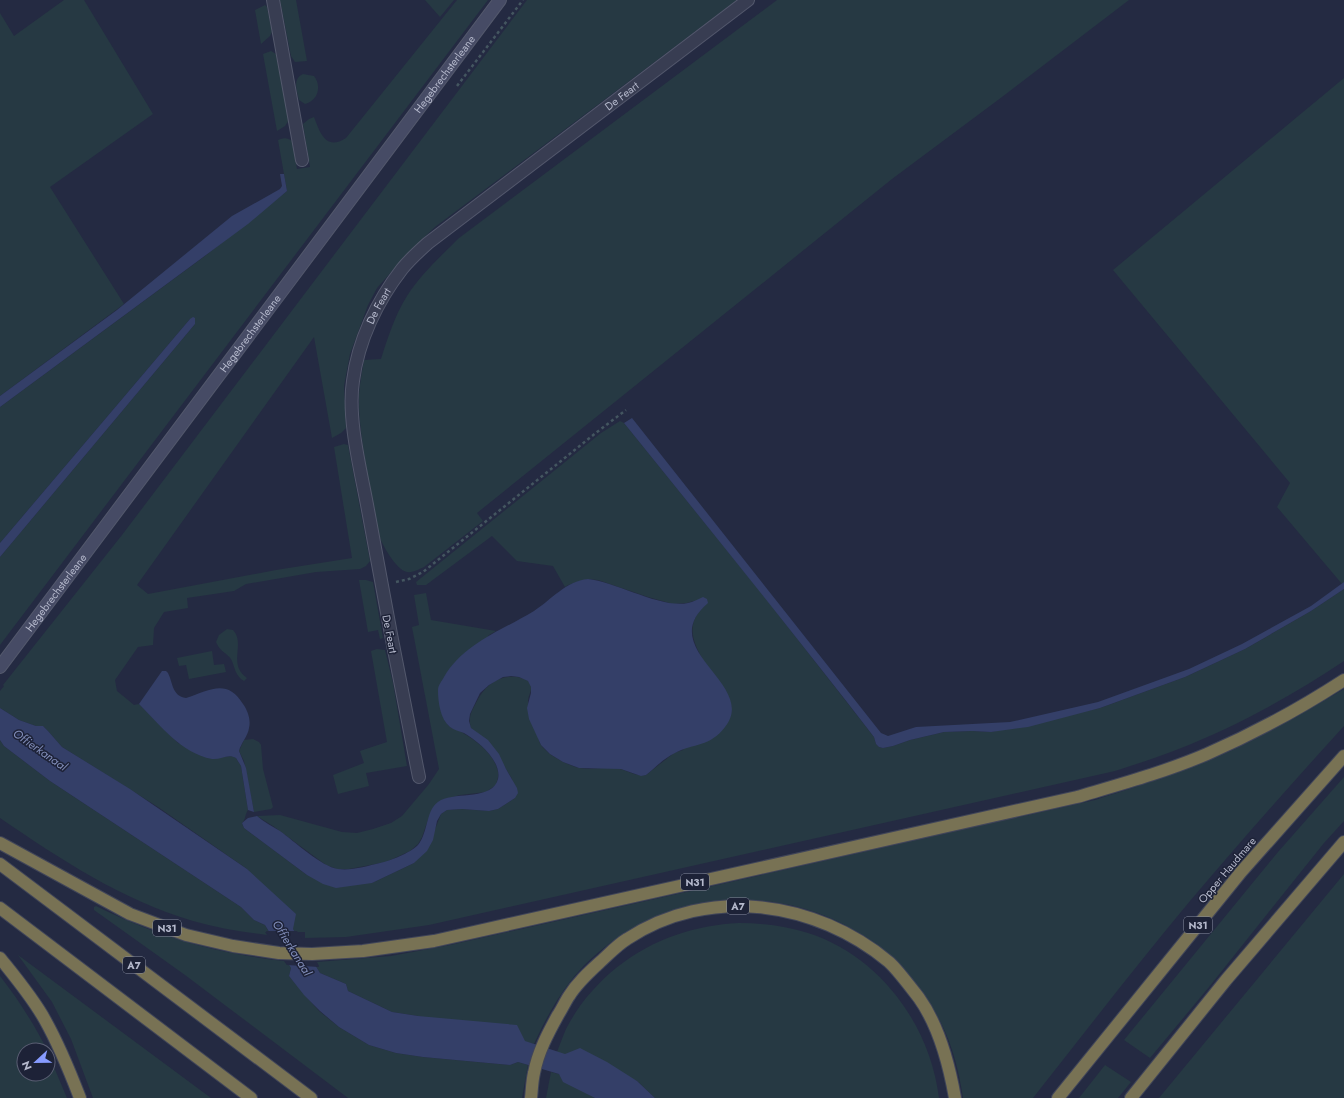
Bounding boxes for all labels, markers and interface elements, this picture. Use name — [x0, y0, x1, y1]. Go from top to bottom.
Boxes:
street label: Hegebrechsterleane — [410, 32, 479, 116]
street label: De Feart — [601, 77, 642, 114]
street label: De Feart — [362, 284, 395, 327]
street label: Hegebrechsterleane — [216, 291, 285, 376]
street label: Hegebrechsterleane — [21, 550, 90, 635]
street label: De Feart — [378, 613, 402, 655]
water label: Offierkanaal — [9, 725, 72, 776]
street label: Opper Haudmare — [1194, 833, 1260, 907]
road number: N31 — [681, 874, 709, 890]
road number: A7 — [727, 898, 749, 914]
water label: Offierkanaal — [268, 917, 317, 980]
road number: N31 — [1184, 917, 1212, 933]
road number: N31 — [153, 920, 181, 936]
road number: A7 — [123, 957, 145, 973]
north arrow — [16, 1042, 56, 1082]
text: N — [18, 1059, 36, 1073]

